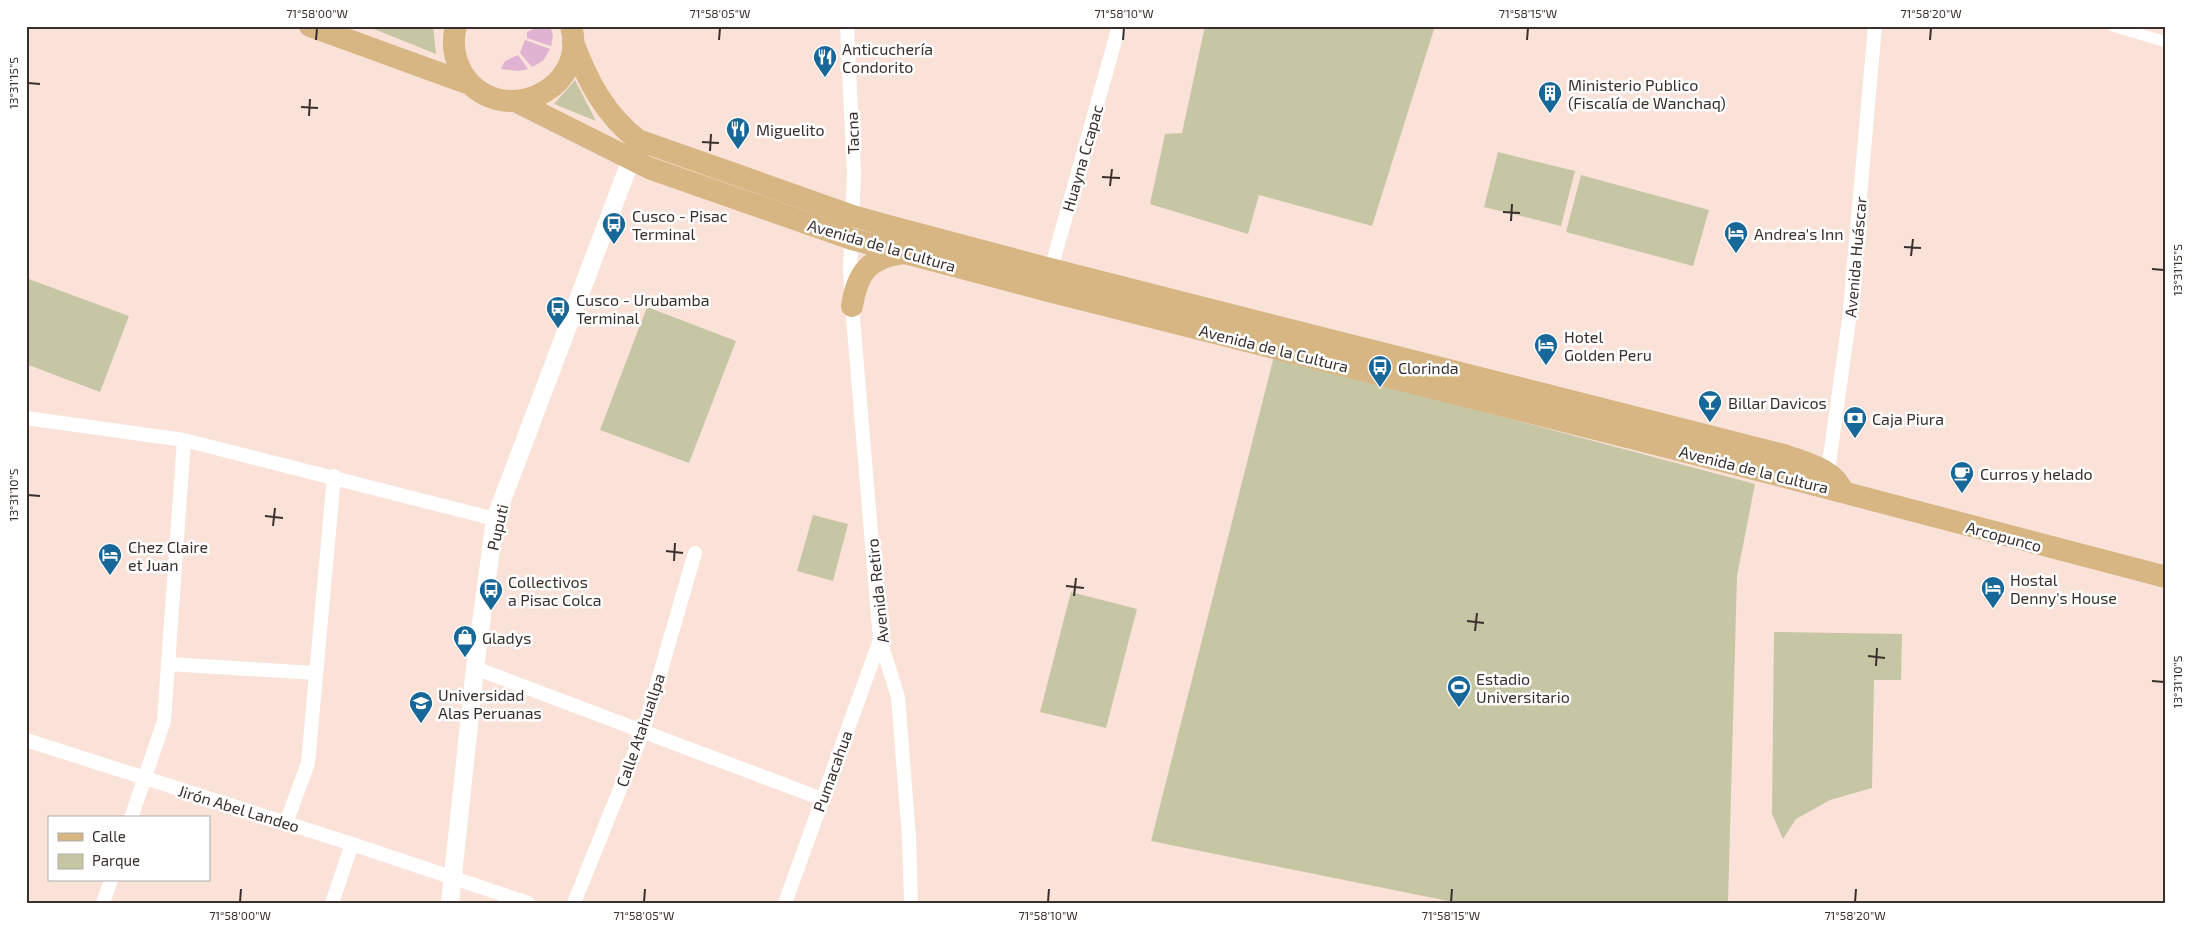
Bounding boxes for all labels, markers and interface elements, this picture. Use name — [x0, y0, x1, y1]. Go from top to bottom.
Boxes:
text: 71°58'00"W — [286, 6, 348, 20]
text: 71°58'05"W — [690, 6, 750, 20]
text: 71°58'10"W — [1094, 6, 1154, 20]
text: 71°58'15"W — [1499, 6, 1557, 20]
text: 71°58'20"W — [1900, 6, 1962, 20]
place label: Anticuchería Condorito — [842, 39, 933, 76]
restaurant icon: Anticuchería Condorito — [812, 44, 838, 78]
text: 13°31'15"S — [6, 57, 20, 109]
place label: Ministerio Publico (Fiscalía de Wanchaq) — [1568, 75, 1726, 112]
building icon: Ministerio Publico (Fiscalía de Wanchaq) — [1537, 80, 1563, 114]
street label: Huayna Ccapac — [1058, 102, 1106, 214]
street label: Tacna — [842, 111, 862, 155]
restaurant icon: Miguelito — [725, 116, 751, 150]
place label: Miguelito — [756, 120, 825, 139]
street label: Avenida Huáscar — [1840, 195, 1870, 318]
place label: Cusco - Pisac Terminal — [632, 206, 728, 243]
bus stop icon: Cusco - Pisac Terminal — [601, 211, 627, 245]
street label: Avenida de la Cultura — [806, 215, 958, 275]
hotel icon: Andrea's Inn — [1723, 220, 1749, 254]
place label: Andrea's Inn — [1754, 224, 1844, 243]
text: 13°31'15"S — [2170, 244, 2184, 296]
place label: Cusco - Urubamba Terminal — [576, 290, 710, 327]
bus stop icon: Cusco - Urubamba Terminal — [545, 295, 571, 329]
street label: Avenida de la Cultura — [1197, 320, 1351, 376]
place label: Hotel Golden Peru — [1564, 327, 1652, 364]
hotel icon: Hotel Golden Peru — [1533, 332, 1559, 366]
bus stop icon: Clorinda — [1367, 354, 1393, 388]
place label: Clorinda — [1398, 358, 1459, 377]
bar icon: Billar Davicos — [1697, 389, 1723, 423]
place label: Billar Davicos — [1728, 393, 1827, 412]
bank icon: Caja Piura — [1842, 405, 1868, 439]
place label: Caja Piura — [1872, 409, 1944, 429]
street label: Avenida de la Cultura — [1677, 441, 1831, 497]
cafe icon: Curros y helado — [1949, 460, 1975, 494]
place label: Curros y helado — [1980, 464, 2093, 483]
text: 13°31'10"S — [6, 468, 20, 521]
street label: Puputi — [482, 502, 512, 552]
street label: Arcopunco — [1964, 517, 2044, 555]
place label: Chez Claire et Juan — [128, 537, 208, 574]
street label: Avenida Retiro — [862, 538, 892, 644]
hotel icon: Chez Claire et Juan — [97, 542, 123, 576]
place label: Hostal Denny's House — [2010, 570, 2117, 607]
place label: Collectivos a Pisac Colca — [508, 572, 602, 609]
hotel icon: Hostal Denny's House — [1980, 575, 2006, 609]
bus stop icon: Collectivos a Pisac Colca — [478, 577, 504, 611]
shop icon: Gladys — [452, 624, 478, 658]
place label: Gladys — [482, 628, 531, 647]
text: 13°31'10"S — [2170, 655, 2184, 708]
place label: Estadio Universitario — [1476, 669, 1570, 706]
street label: Calle Atahuallpa — [612, 671, 668, 789]
sports icon: Estadio Universitario — [1446, 674, 1472, 708]
place label: Universidad Alas Peruanas — [438, 685, 542, 722]
school or university icon: Universidad Alas Peruanas — [408, 690, 434, 724]
street label: Pumacahua — [809, 728, 855, 814]
street label: Jirón Abel Landeo — [176, 781, 302, 835]
legend — [48, 816, 210, 882]
text: Calle — [92, 827, 126, 845]
text: Parque — [92, 851, 140, 869]
text: 71°58'00"W — [209, 908, 271, 922]
text: 71°58'05"W — [614, 908, 674, 922]
text: 71°58'10"W — [1018, 908, 1078, 922]
text: 71°58'15"W — [1422, 908, 1480, 922]
text: 71°58'20"W — [1824, 908, 1886, 922]

